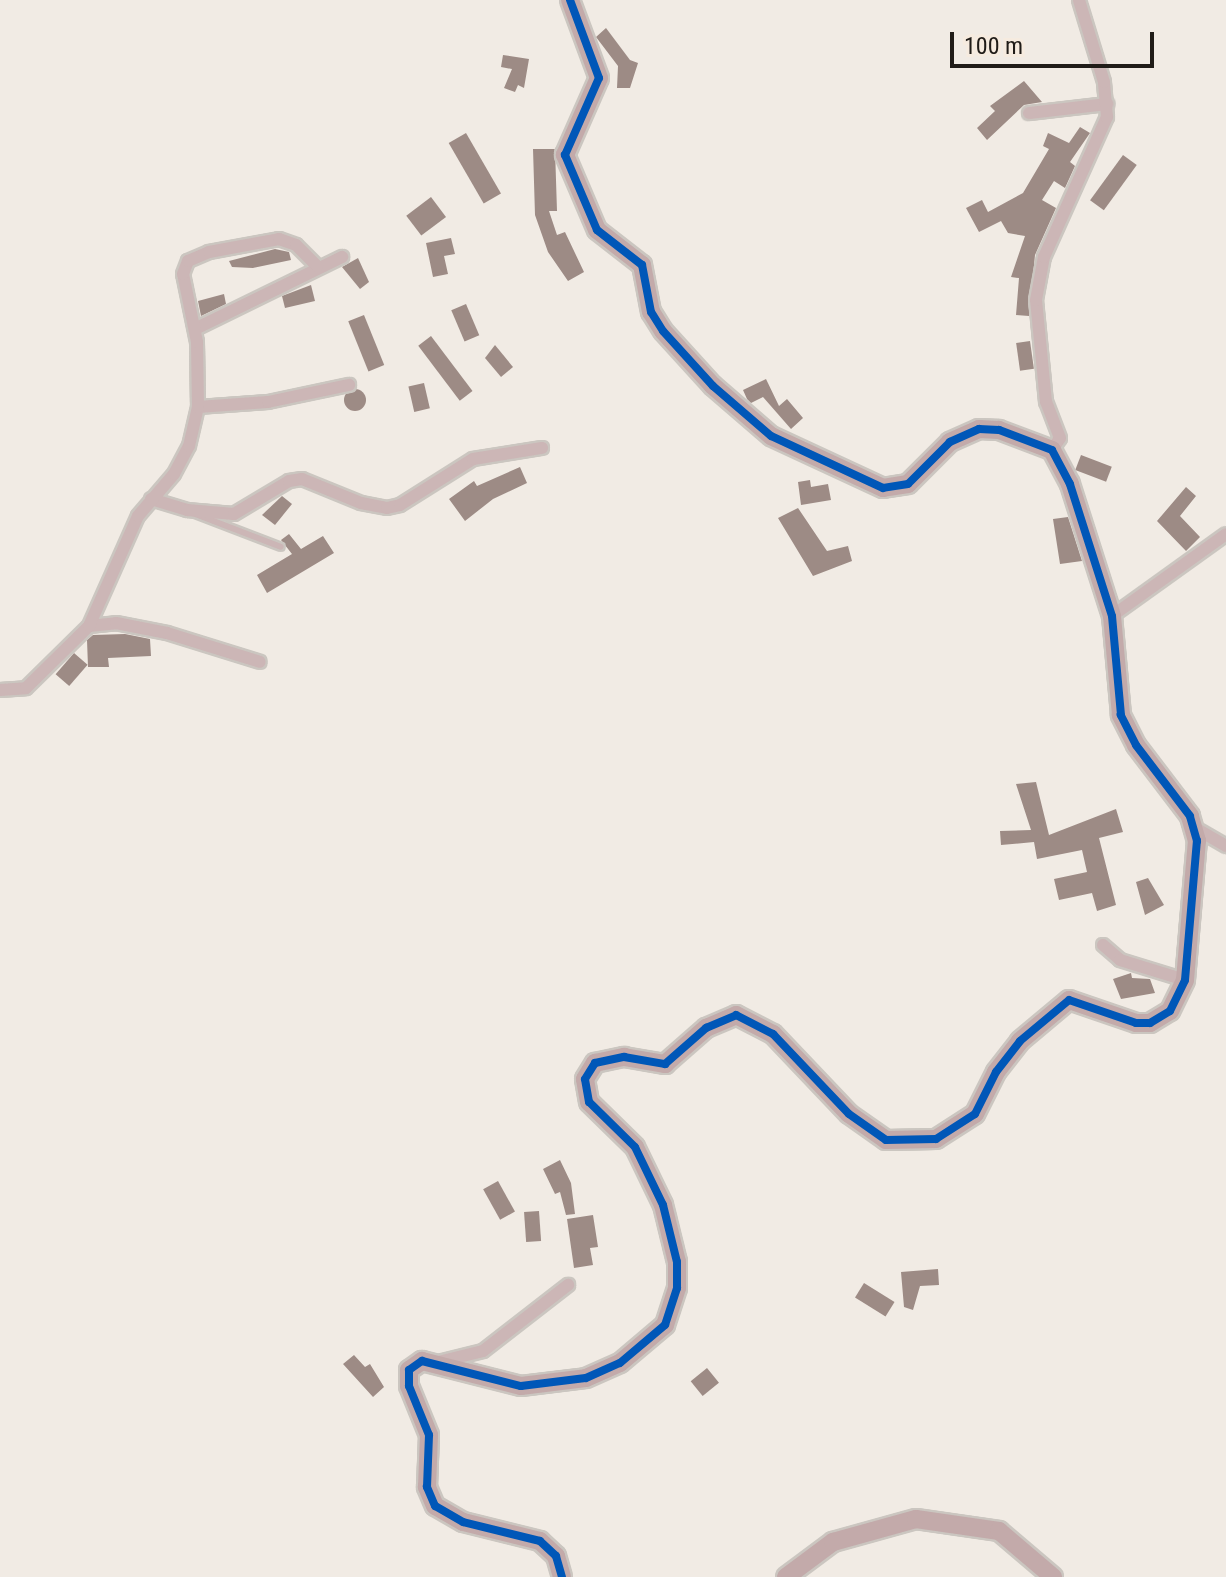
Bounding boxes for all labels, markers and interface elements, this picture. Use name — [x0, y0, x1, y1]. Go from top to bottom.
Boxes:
scale bar — [954, 16, 1158, 66]
text: 100 m — [964, 32, 1023, 60]

